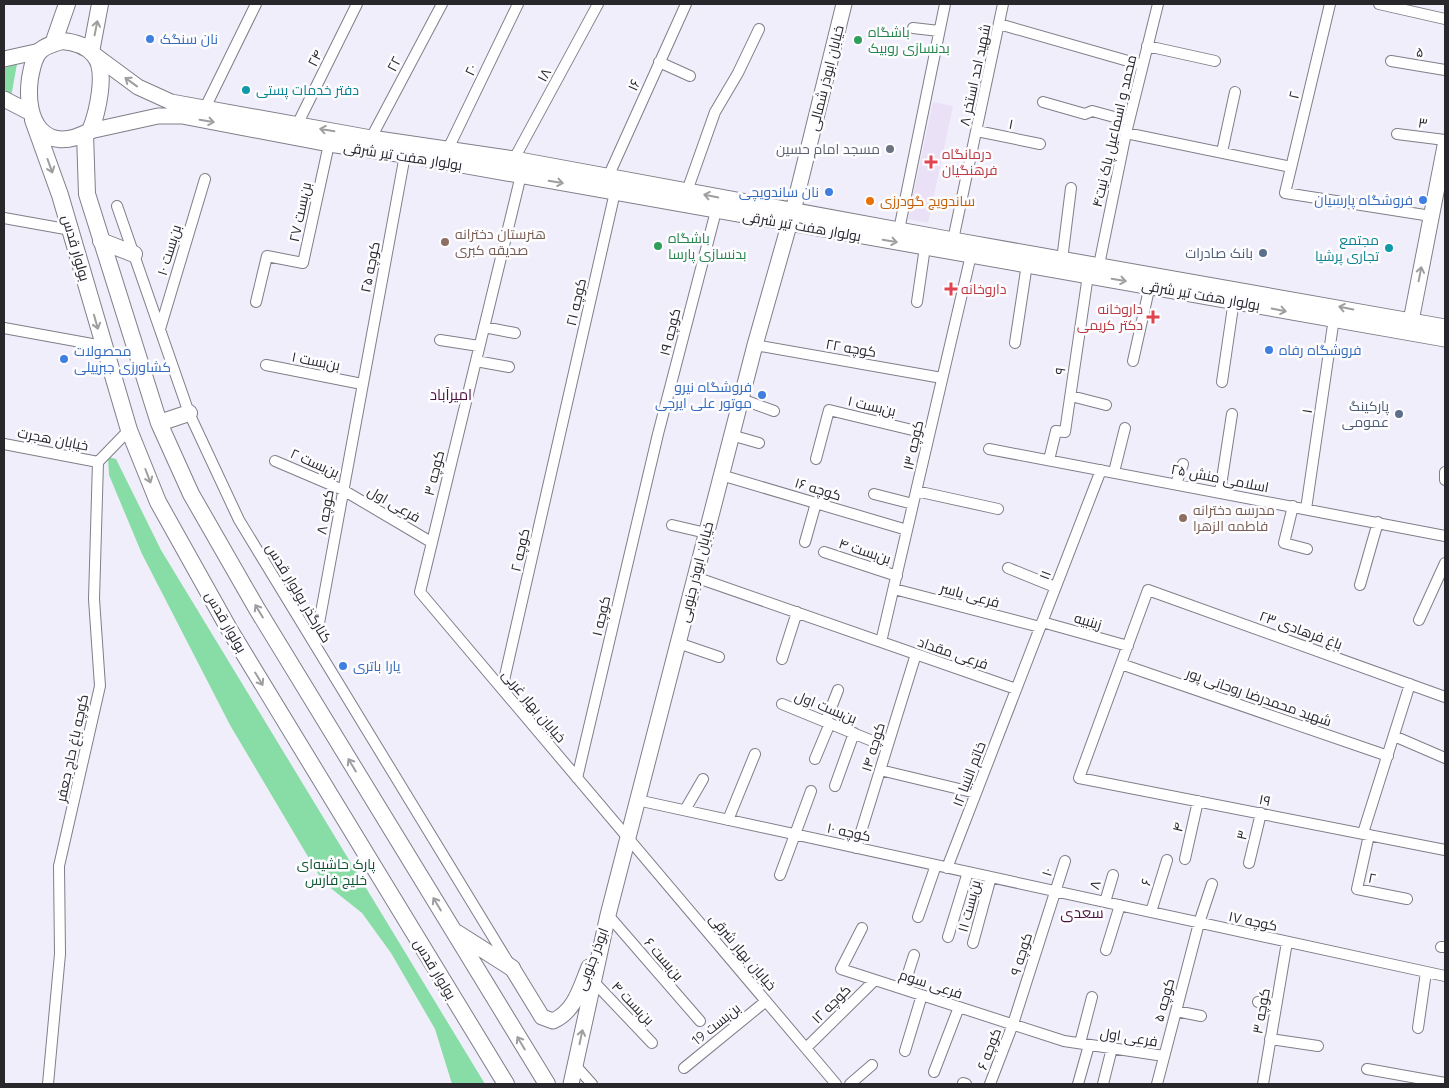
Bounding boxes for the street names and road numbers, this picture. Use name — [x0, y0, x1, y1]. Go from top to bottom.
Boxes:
street label: شهید احد استخر ۸ — [955, 22, 995, 128]
street label: خیابان ابوذر شمالی — [804, 23, 848, 133]
street label: ۵ — [1415, 43, 1425, 61]
street label: ۲۴ — [303, 46, 327, 70]
street label: ۲۲ — [383, 53, 405, 75]
street label: محمد و اسماعیل پاک نیت۴ — [1088, 53, 1141, 209]
street label: ۲۰ — [461, 61, 481, 79]
street label: ۱۸ — [533, 65, 555, 85]
street label: ۱۶ — [624, 76, 644, 94]
street label: ۲ — [1284, 89, 1304, 101]
street label: ۳ — [1417, 113, 1429, 133]
street label: ۱ — [1007, 115, 1015, 133]
street label: بولوار هفت تیر شرقی — [342, 138, 464, 174]
street label: بن‌بست ۲۷ — [285, 180, 315, 244]
street label: بولوار هفت تیر شرقی — [741, 207, 863, 245]
street label: بولوار قدس — [58, 213, 94, 283]
street label: بن‌بست ۱۰ — [153, 222, 185, 278]
street label: کوچه ۲۵ — [356, 240, 385, 294]
street label: کوچه ۲۱ — [562, 276, 591, 328]
street label: بولوار هفت تیر شرقی — [1140, 276, 1262, 314]
street label: کوچه ۱۹ — [655, 306, 686, 358]
street label: کوچه ۲۲ — [824, 335, 878, 362]
street label: بن‌بست ۱ — [290, 348, 342, 374]
street label: ۹ — [1051, 366, 1069, 376]
street label: بن‌بست ۱ — [846, 392, 898, 420]
street label: ۱ — [1298, 407, 1316, 415]
street label: کوچه ۱۳ — [899, 418, 928, 472]
street label: خیابان هجرت — [16, 423, 90, 455]
street label: بن‌بست ۲ — [288, 444, 342, 482]
street label: کوچه ۳ — [420, 449, 449, 498]
street label: اسلامی منش ۲۵ — [1170, 460, 1270, 496]
street label: کوچه ۱۶ — [792, 473, 843, 506]
street label: فرعی اول — [364, 482, 424, 526]
street label: کوچه ۸ — [312, 488, 339, 536]
street label: خیابان ابوذر جنوبی — [675, 520, 717, 624]
street label: کوچه ۲ — [506, 527, 535, 574]
street label: بن‌بست ۴ — [837, 534, 893, 568]
street label: کنارگذر بولوار قدس — [262, 540, 336, 646]
street label: ۱۱ — [1035, 568, 1055, 582]
street label: فرعی یاسر — [937, 578, 1002, 612]
street label: بولوار قدس — [201, 588, 251, 656]
street label: کوچه ۱ — [588, 594, 615, 638]
street label: باغ فرهادی ۲۳ — [1257, 607, 1345, 653]
street label: زینبیه — [1072, 609, 1104, 633]
street label: فرعی مقداد — [915, 633, 991, 673]
street label: شهید محمدرضا روحانی پور — [1183, 663, 1334, 731]
street label: خیابان بهار غربی — [498, 666, 570, 746]
street label: بن‌بست اول — [792, 686, 860, 728]
street label: کوچه باغ حاج جعفر — [52, 693, 93, 805]
street label: کوچه ۱۴ — [857, 720, 890, 774]
street label: خاتم النبیا ۱۲ — [948, 739, 991, 809]
street label: ۱۹ — [1258, 790, 1272, 810]
street label: کوچه ۱۰ — [825, 819, 873, 846]
street label: ۴ — [1168, 820, 1188, 834]
street label: ۳ — [1232, 828, 1252, 842]
street label: ۱۰ — [1037, 866, 1057, 878]
street label: ۲ — [1367, 868, 1377, 888]
street label: ۶ — [1136, 876, 1156, 888]
street label: بن‌بست ۱۱ — [953, 878, 985, 934]
street label: ۸ — [1085, 878, 1105, 892]
street label: کوچه ۱۷ — [1227, 907, 1279, 936]
street label: خیابان بهار شرقی — [705, 910, 781, 994]
street label: ابوذر جنوبی — [572, 925, 612, 993]
street label: کوچه ۹ — [1006, 930, 1037, 978]
street label: بن‌بست ۶ — [640, 934, 688, 984]
street label: بولوار قدس — [410, 935, 460, 1003]
street label: فرعی سوم — [897, 965, 965, 1004]
street label: کوچه ۵ — [1150, 976, 1179, 1024]
street label: بن‌بست ۴ — [608, 977, 658, 1029]
street label: کوچه ۱۲ — [808, 981, 855, 1028]
street label: کوچه ۳ — [1248, 987, 1275, 1035]
street label: بن‌بست 19 — [688, 999, 744, 1049]
street label: فرعی اول — [1099, 1024, 1159, 1050]
street label: کوچه ۶ — [973, 1026, 1006, 1073]

